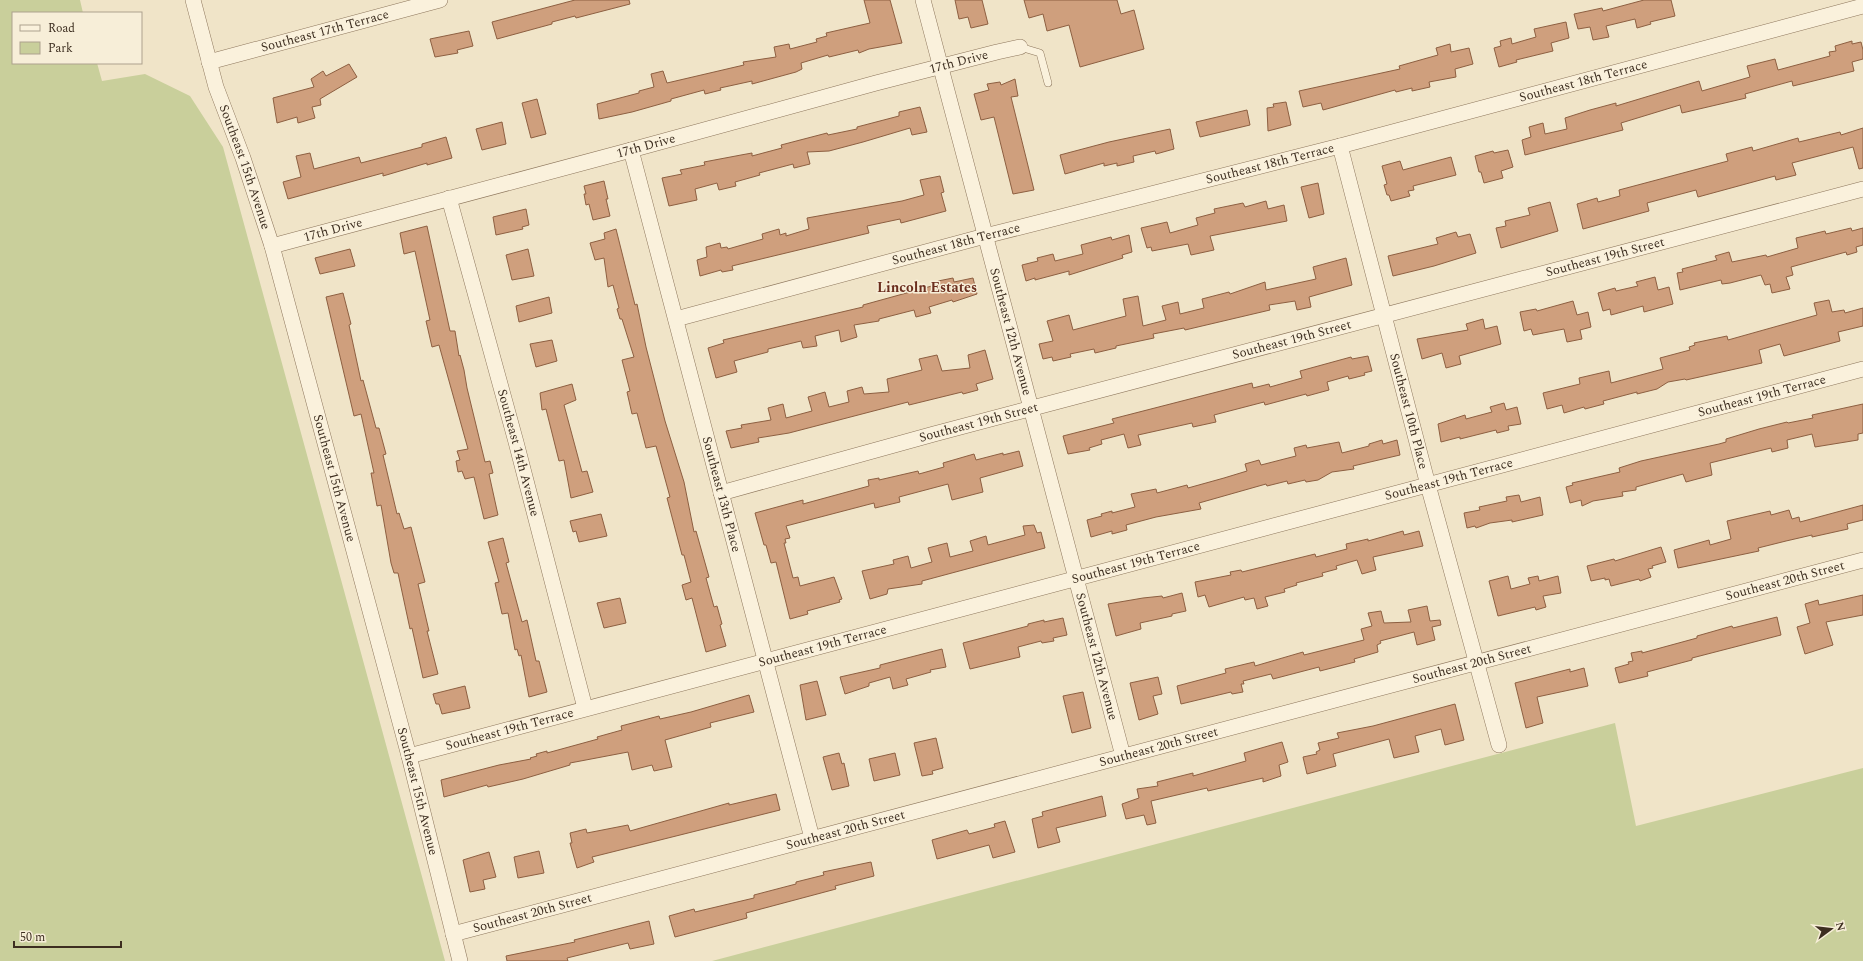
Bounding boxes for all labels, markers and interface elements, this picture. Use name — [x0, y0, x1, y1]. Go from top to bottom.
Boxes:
street label: Southeast 17th Terrace — [259, 4, 391, 58]
legend — [12, 12, 142, 64]
text: Road — [48, 19, 75, 38]
text: Park — [48, 39, 73, 58]
street label: 17th Drive — [927, 45, 990, 79]
street label: Southeast 18th Terrace — [1517, 54, 1650, 108]
street label: Southeast 15th Avenue — [214, 102, 276, 232]
street label: 17th Drive — [614, 128, 678, 163]
street label: Southeast 18th Terrace — [1204, 138, 1336, 190]
street label: 17th Drive — [301, 212, 365, 247]
street label: Southeast 18th Terrace — [890, 217, 1022, 271]
street label: Southeast 19th Street — [1543, 232, 1667, 282]
street label: Southeast 12th Avenue — [984, 266, 1037, 398]
district label: Lincoln Estates — [877, 277, 977, 298]
street label: Southeast 19th Street — [1230, 314, 1354, 365]
street label: Southeast 10th Place — [1384, 351, 1434, 471]
street label: Southeast 19th Terrace — [1696, 369, 1828, 423]
street label: Southeast 14th Avenue — [492, 387, 545, 519]
street label: Southeast 19th Street — [917, 397, 1041, 448]
street label: Southeast 15th Avenue — [308, 412, 361, 544]
street label: Southeast 13th Place — [697, 434, 746, 554]
street label: Southeast 19th Terrace — [1382, 453, 1515, 506]
street label: Southeast 19th Terrace — [1069, 536, 1202, 589]
street label: Southeast 20th Street — [1723, 555, 1847, 606]
street label: Southeast 12th Avenue — [1070, 590, 1123, 722]
street label: Southeast 19th Terrace — [756, 619, 889, 673]
street label: Southeast 20th Street — [1410, 638, 1534, 689]
street label: Southeast 19th Terrace — [443, 703, 576, 756]
street label: Southeast 20th Street — [1097, 721, 1221, 772]
street label: Southeast 15th Avenue — [392, 725, 443, 857]
street label: Southeast 20th Street — [784, 804, 908, 855]
street label: Southeast 20th Street — [471, 888, 594, 938]
north arrow — [1811, 909, 1851, 949]
text: N — [1831, 920, 1850, 933]
scale bar — [14, 923, 121, 949]
text: 50 m — [20, 928, 45, 947]

